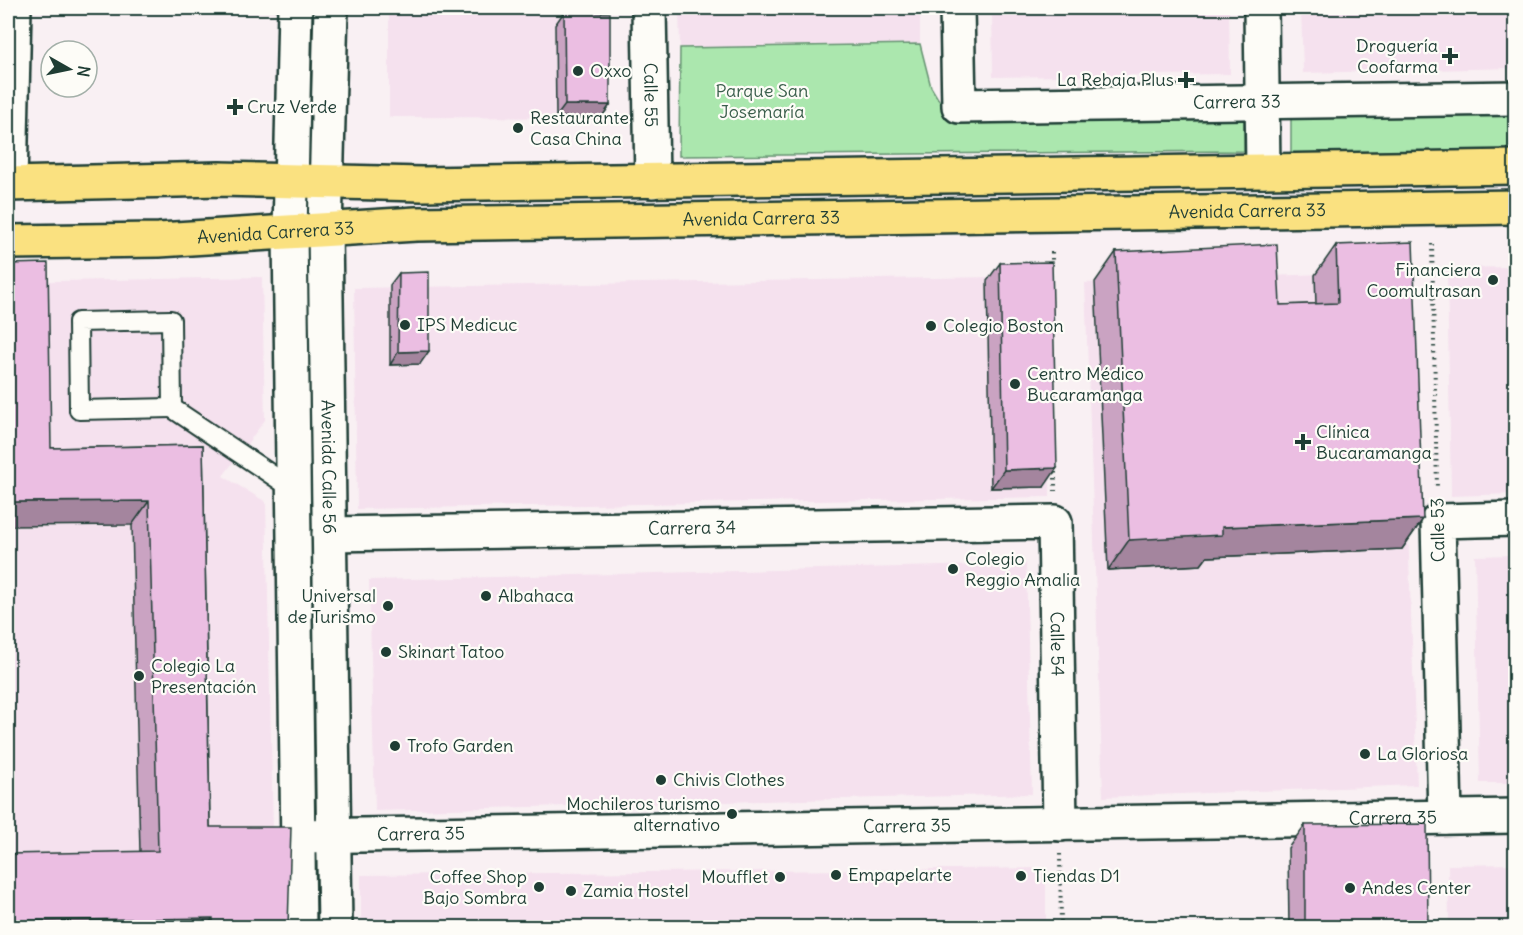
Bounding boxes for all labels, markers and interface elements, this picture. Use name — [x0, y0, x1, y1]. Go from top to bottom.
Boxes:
place label: Droguería Coofarma — [1356, 34, 1438, 78]
north arrow — [39, 39, 99, 99]
marker: Droguería Coofarma — [1443, 49, 1457, 63]
place label: Oxxo — [590, 59, 631, 82]
street label: Calle 55 — [639, 62, 663, 128]
text: N — [73, 64, 95, 78]
marker: Oxxo — [571, 64, 585, 78]
place label: La Rebaja Plus — [1057, 68, 1174, 91]
marker: La Rebaja Plus — [1179, 73, 1193, 87]
park label: Parque San Josemaría — [716, 79, 808, 123]
street label: Carrera 33 — [1193, 89, 1281, 114]
place label: Cruz Verde — [247, 95, 337, 118]
marker: Cruz Verde — [228, 100, 242, 114]
place label: Restaurante Casa China — [530, 106, 629, 150]
marker: Restaurante Casa China — [511, 121, 525, 135]
street label: Avenida Carrera 33 — [1168, 198, 1326, 223]
street label: Avenida Carrera 33 — [682, 205, 840, 231]
street label: Avenida Carrera 33 — [196, 216, 355, 249]
place label: Financiera Coomultrasan — [1366, 258, 1481, 302]
marker: Financiera Coomultrasan — [1486, 273, 1500, 287]
place label: IPS Medicuc — [417, 313, 518, 336]
place label: Colegio Boston — [943, 314, 1064, 337]
marker: IPS Medicuc — [398, 318, 412, 332]
marker: Colegio Boston — [924, 319, 938, 333]
place label: Centro Médico Bucaramanga — [1027, 362, 1144, 406]
marker: Centro Médico Bucaramanga — [1008, 377, 1022, 391]
street label: Avenida Calle 56 — [316, 400, 341, 534]
place label: Clínica Bucaramanga — [1316, 420, 1432, 464]
marker: Clínica Bucaramanga — [1294, 433, 1312, 451]
street label: Calle 53 — [1425, 498, 1450, 563]
street label: Carrera 34 — [648, 515, 736, 540]
place label: Colegio Reggio Amalia — [965, 547, 1080, 591]
marker: Colegio Reggio Amalia — [946, 562, 960, 576]
place label: Universal de Turismo — [287, 584, 376, 628]
place label: Albahaca — [498, 584, 574, 607]
marker: Albahaca — [479, 589, 493, 603]
marker: Universal de Turismo — [381, 599, 395, 613]
street label: Calle 54 — [1045, 611, 1070, 676]
place label: Skinart Tatoo — [398, 640, 504, 663]
marker: Skinart Tatoo — [379, 645, 393, 659]
place label: Colegio La Presentación — [151, 654, 256, 698]
marker: Colegio La Presentación — [132, 669, 146, 683]
place label: Trofo Garden — [407, 734, 514, 757]
marker: Trofo Garden — [388, 739, 402, 753]
place label: La Gloriosa — [1377, 742, 1468, 765]
marker: La Gloriosa — [1358, 747, 1372, 761]
place label: Chivis Clothes — [673, 768, 785, 791]
marker: Chivis Clothes — [654, 773, 668, 787]
place label: Mochileros turismo alternativo — [566, 792, 720, 836]
street label: Carrera 35 — [1349, 805, 1437, 830]
marker: Mochileros turismo alternativo — [725, 807, 739, 821]
street label: Carrera 35 — [863, 813, 951, 838]
street label: Carrera 35 — [377, 821, 465, 846]
place label: Empapelarte — [848, 863, 952, 886]
place label: Tiendas D1 — [1033, 864, 1120, 887]
place label: Coffee Shop Bajo Sombra — [423, 865, 527, 909]
place label: Moufflet — [701, 865, 768, 888]
marker: Empapelarte — [829, 868, 843, 882]
marker: Tiendas D1 — [1014, 869, 1028, 883]
marker: Moufflet — [773, 870, 787, 884]
place label: Andes Center — [1362, 876, 1472, 899]
place label: Zamia Hostel — [583, 879, 688, 902]
marker: Coffee Shop Bajo Sombra — [532, 880, 546, 894]
marker: Andes Center — [1343, 881, 1357, 895]
marker: Zamia Hostel — [564, 884, 578, 898]

